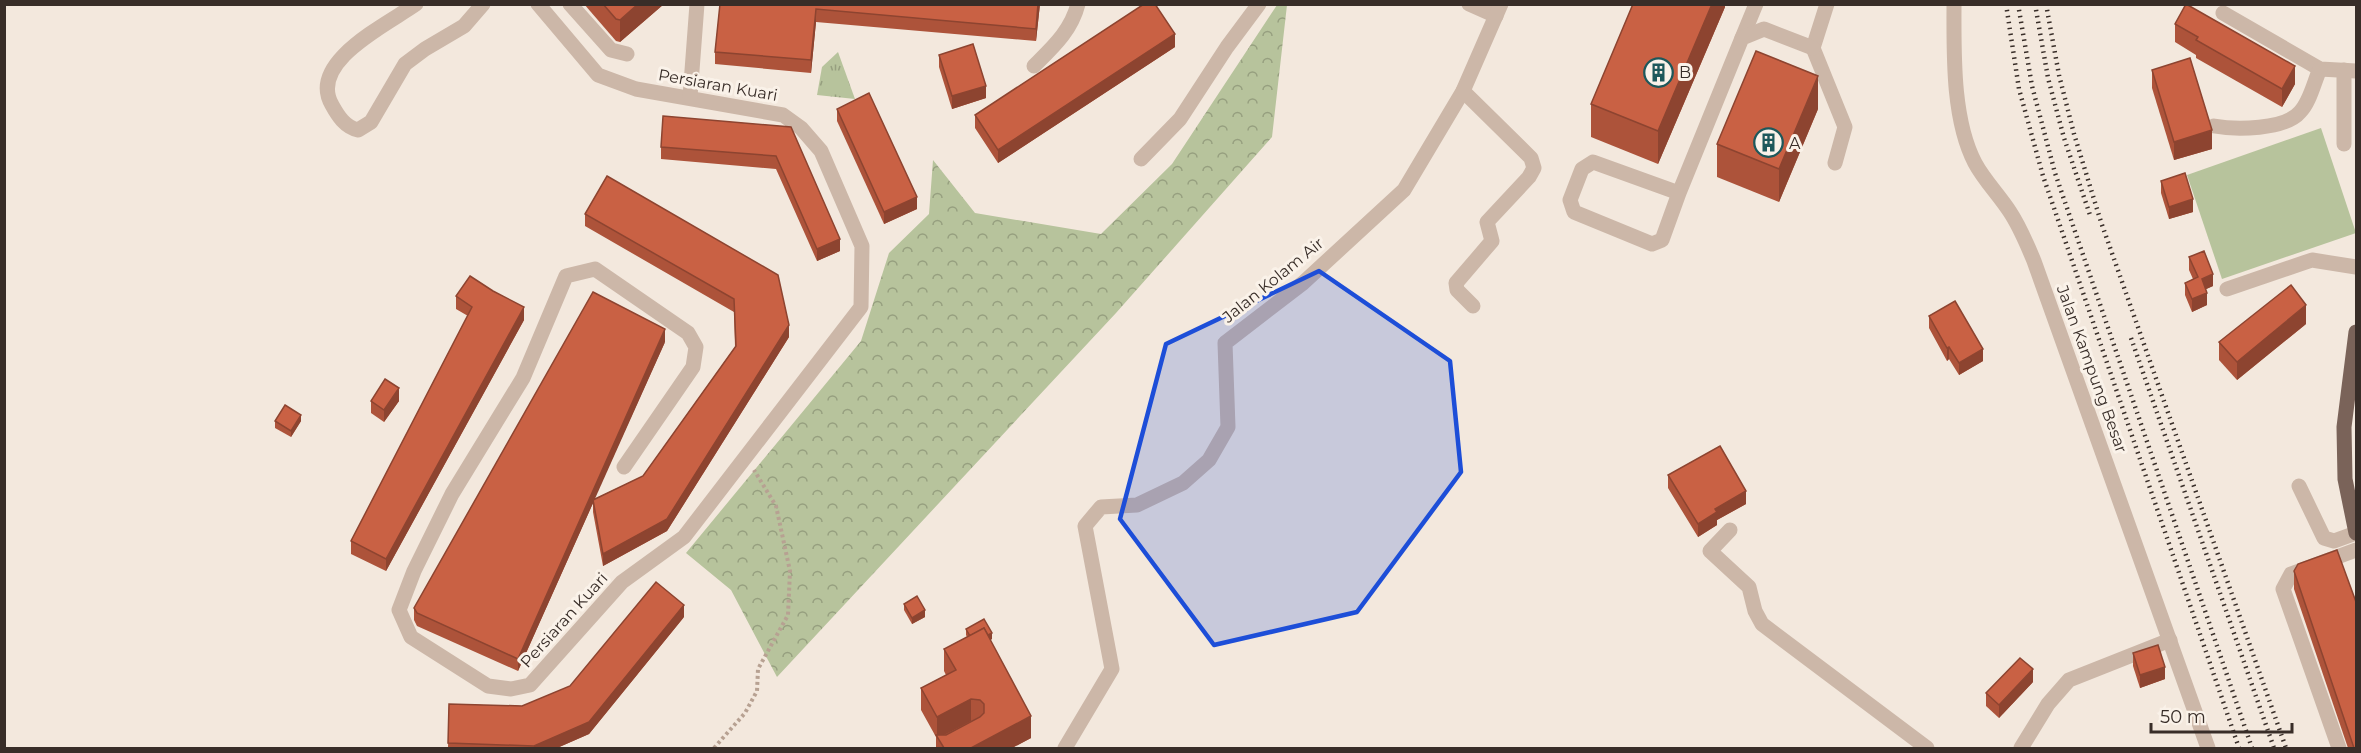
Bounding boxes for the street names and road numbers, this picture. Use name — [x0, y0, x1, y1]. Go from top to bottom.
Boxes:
street label: Persiaran Kuari — [657, 65, 779, 105]
street label: Jalan Kolam Air — [1218, 233, 1327, 327]
street label: Jalan Kampung Besar — [2053, 282, 2131, 455]
street label: Persiaran Kuari — [516, 569, 612, 671]

